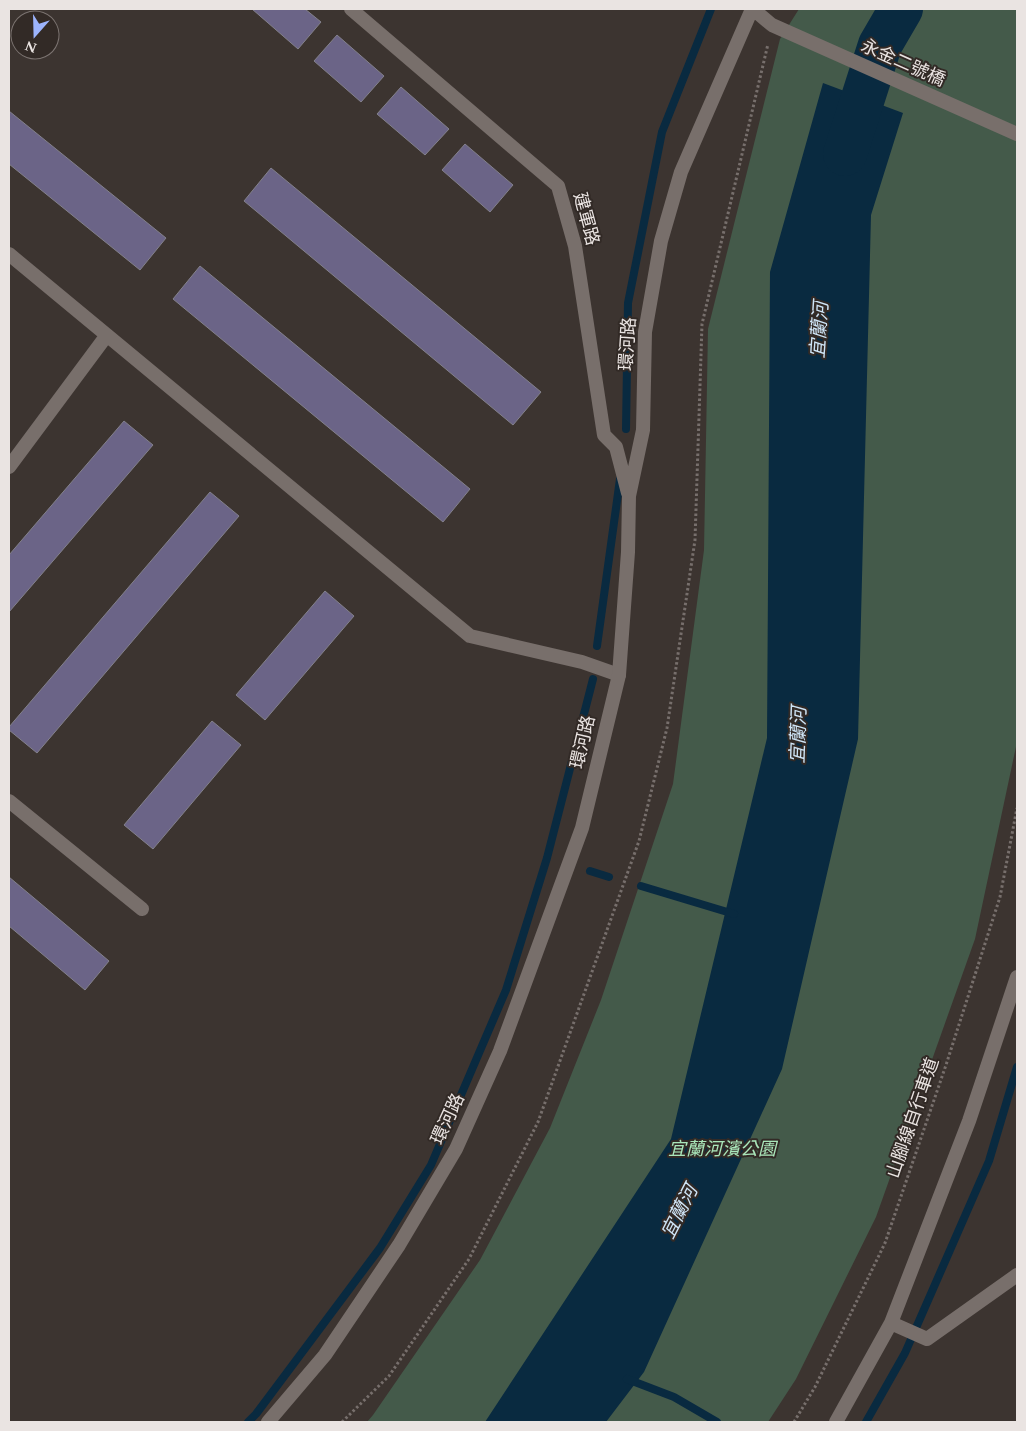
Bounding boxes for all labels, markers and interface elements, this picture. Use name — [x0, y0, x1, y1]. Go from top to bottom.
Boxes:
north arrow — [10, 10, 60, 60]
street label: 永金二號橋 — [856, 32, 950, 94]
text: N — [22, 35, 40, 59]
street label: 建軍路 — [566, 189, 606, 249]
water label: 宜蘭河 — [804, 297, 837, 359]
street label: 環河路 — [613, 316, 643, 372]
water label: 宜蘭河 — [784, 702, 815, 764]
street label: 環河路 — [564, 713, 602, 771]
street label: 山腳線自行車道 — [880, 1054, 946, 1182]
street label: 環河路 — [424, 1089, 472, 1149]
park label: 宜蘭河濱公園 — [668, 1136, 779, 1163]
water label: 宜蘭河 — [654, 1176, 708, 1244]

